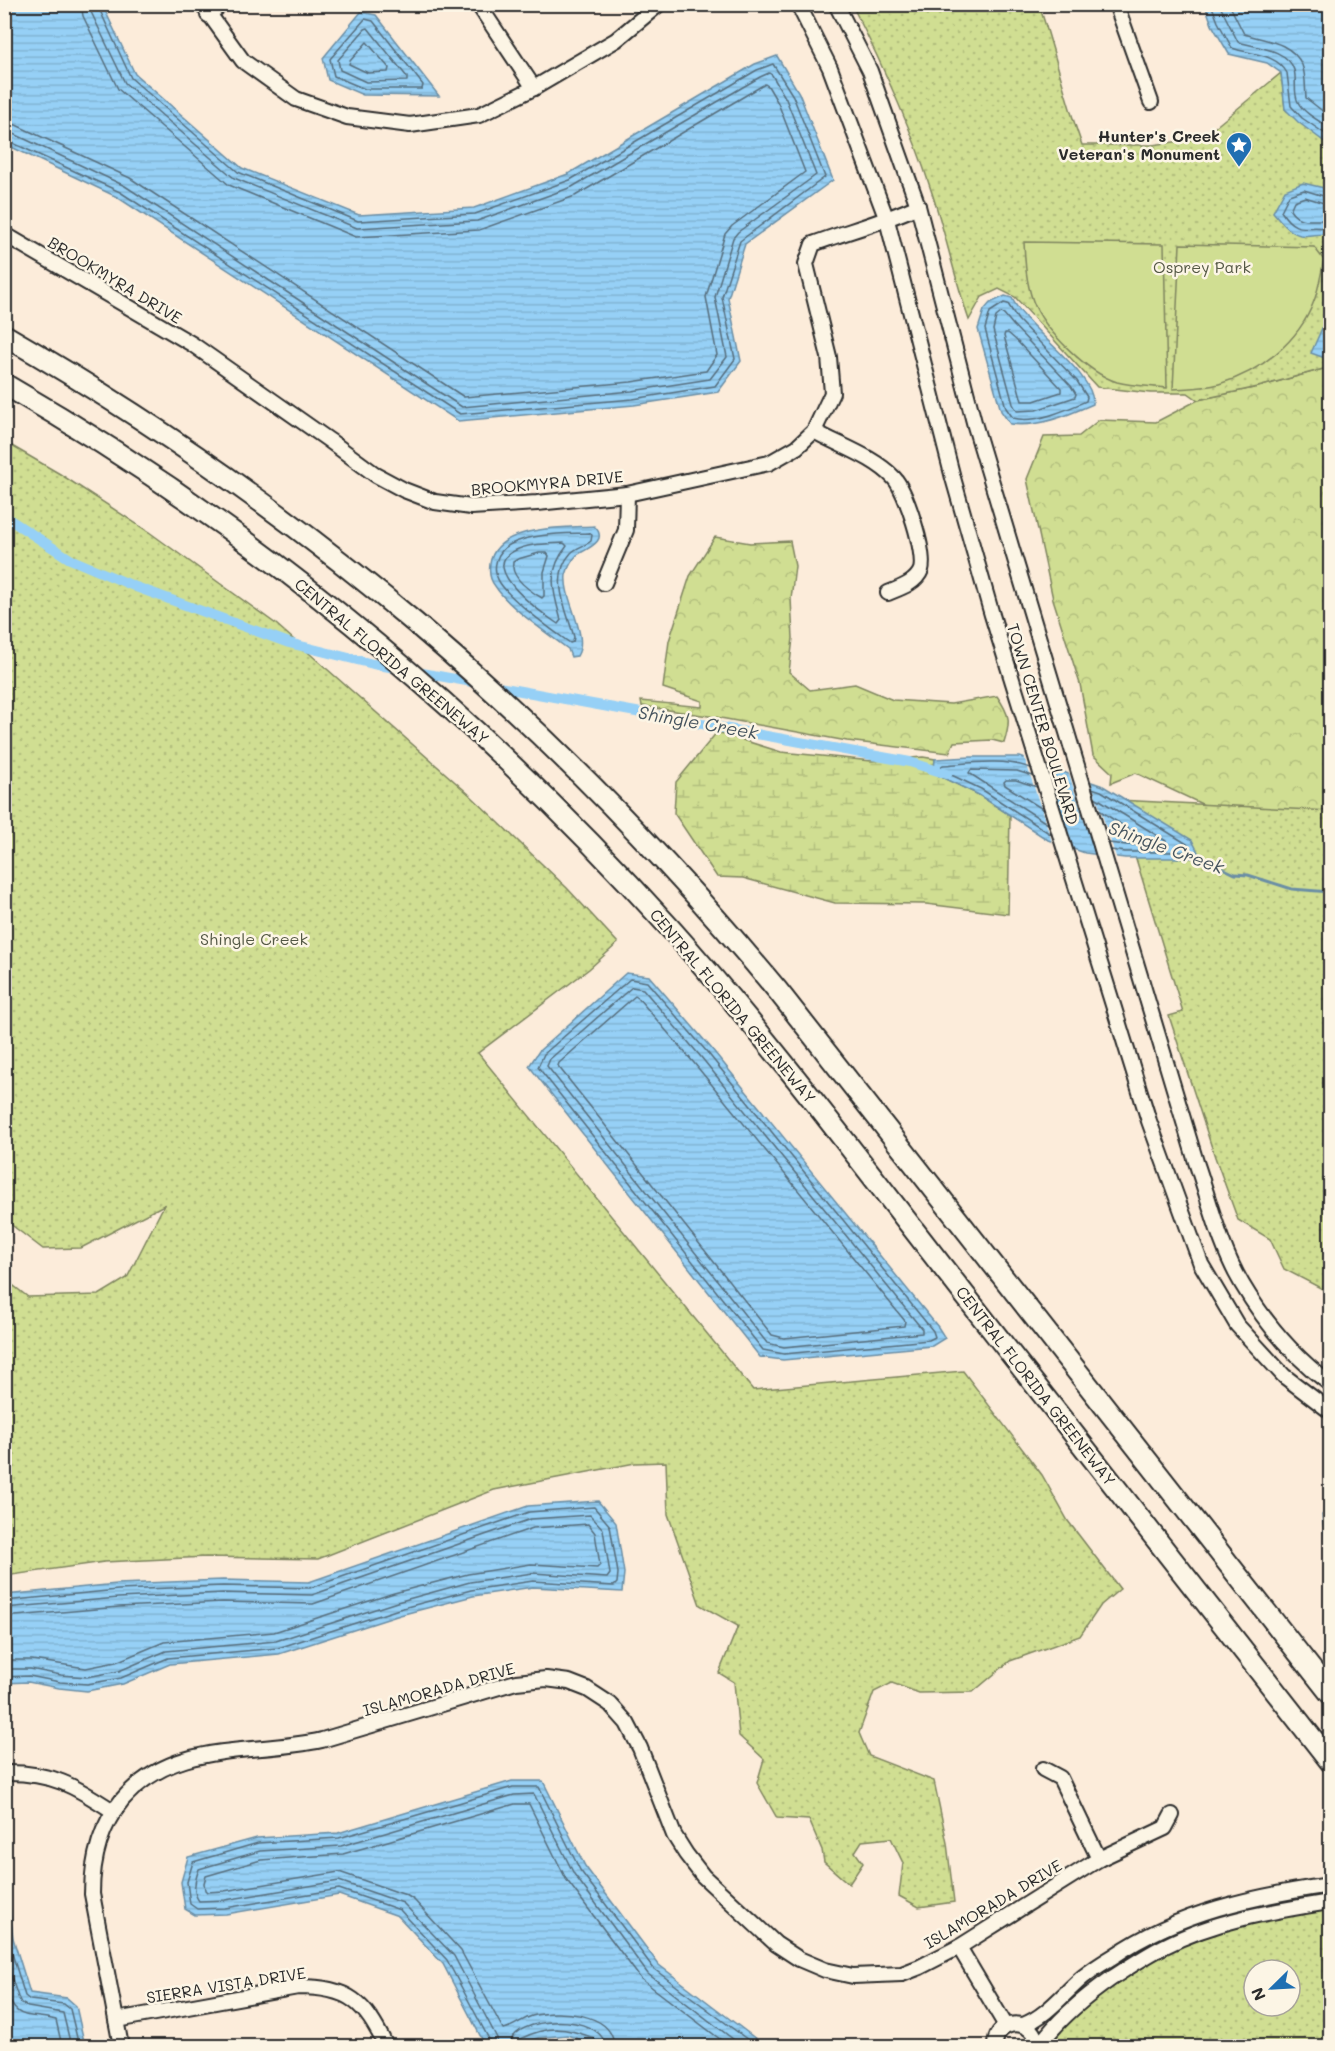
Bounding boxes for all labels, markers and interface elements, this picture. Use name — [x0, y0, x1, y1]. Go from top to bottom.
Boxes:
place label: Hunter's Creek Veteran's Monument — [1058, 125, 1220, 164]
place icon: Hunter's Creek Veteran's Monument — [1224, 130, 1254, 168]
street label: BROOKMYRA DRIVE — [44, 231, 186, 328]
park label: Osprey Park — [1153, 256, 1251, 277]
street label: BROOKMYRA DRIVE — [470, 465, 624, 500]
street label: CENTRAL FLORIDA GREENEWAY — [291, 573, 494, 748]
street label: TOWN CENTER BOULEVARD — [1003, 621, 1084, 827]
water label: Shingle Creek — [636, 700, 760, 744]
water label: Shingle Creek — [1105, 815, 1228, 879]
street label: CENTRAL FLORIDA GREENEWAY — [646, 904, 821, 1107]
park label: Shingle Creek — [200, 928, 308, 949]
street label: CENTRAL FLORIDA GREENEWAY — [952, 1282, 1121, 1490]
street label: ISLAMORADA DRIVE — [360, 1657, 517, 1720]
street label: ISLAMORADA DRIVE — [920, 1854, 1066, 1953]
north arrow — [1242, 1958, 1302, 2018]
street label: SIERRA VISTA DRIVE — [145, 1962, 307, 2007]
text: N — [1246, 1984, 1270, 2004]

